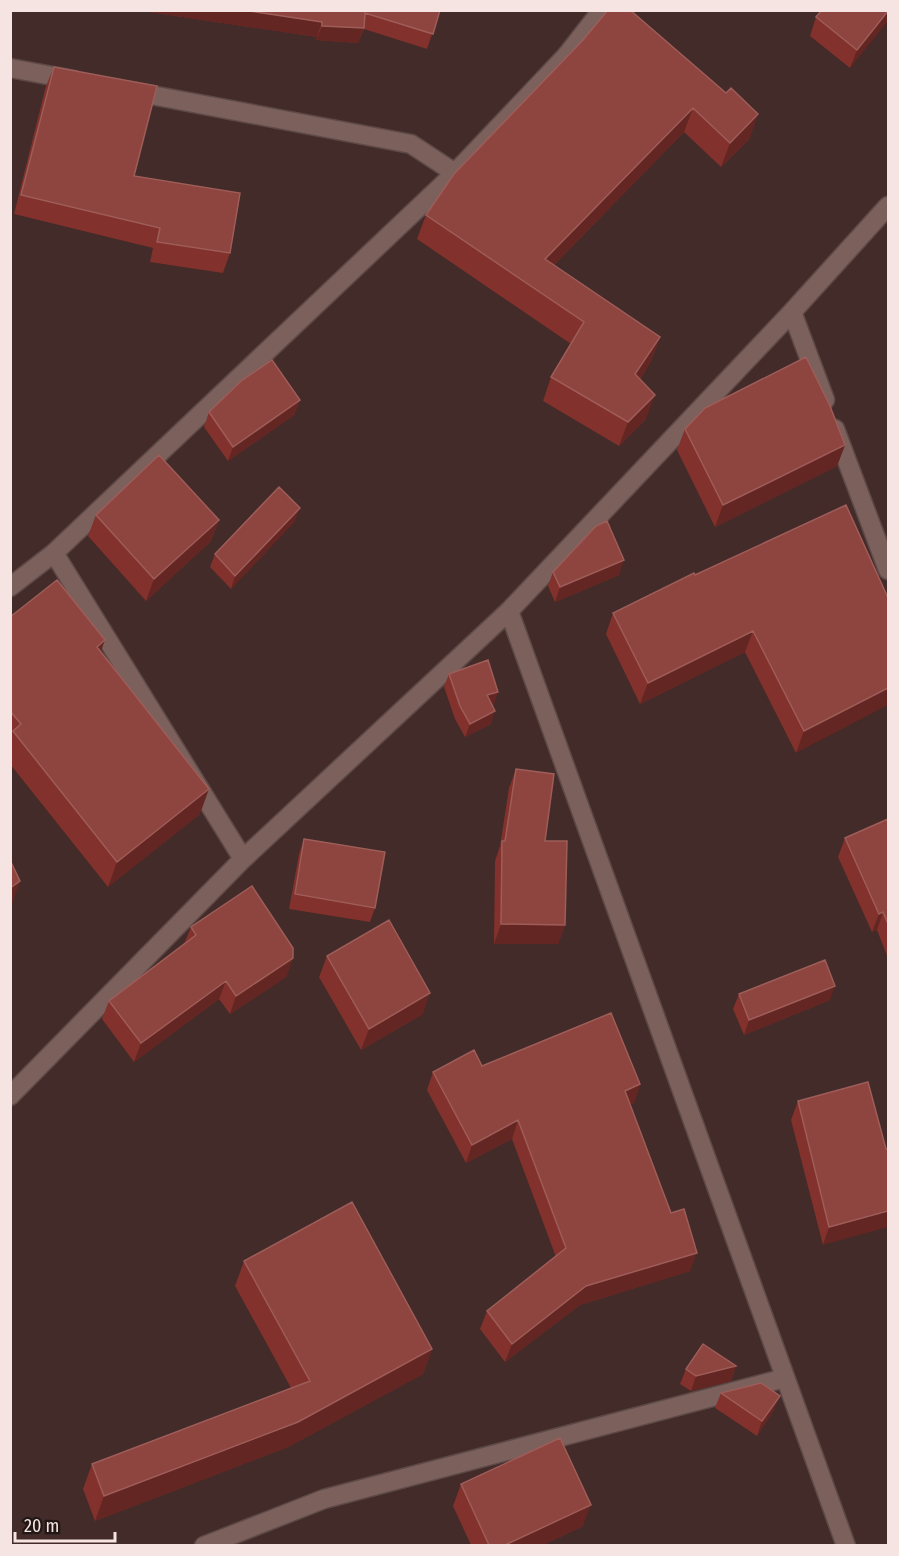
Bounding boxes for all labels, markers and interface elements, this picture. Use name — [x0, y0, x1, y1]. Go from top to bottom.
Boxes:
scale bar — [15, 1505, 116, 1543]
text: 20 m — [24, 1515, 59, 1537]

